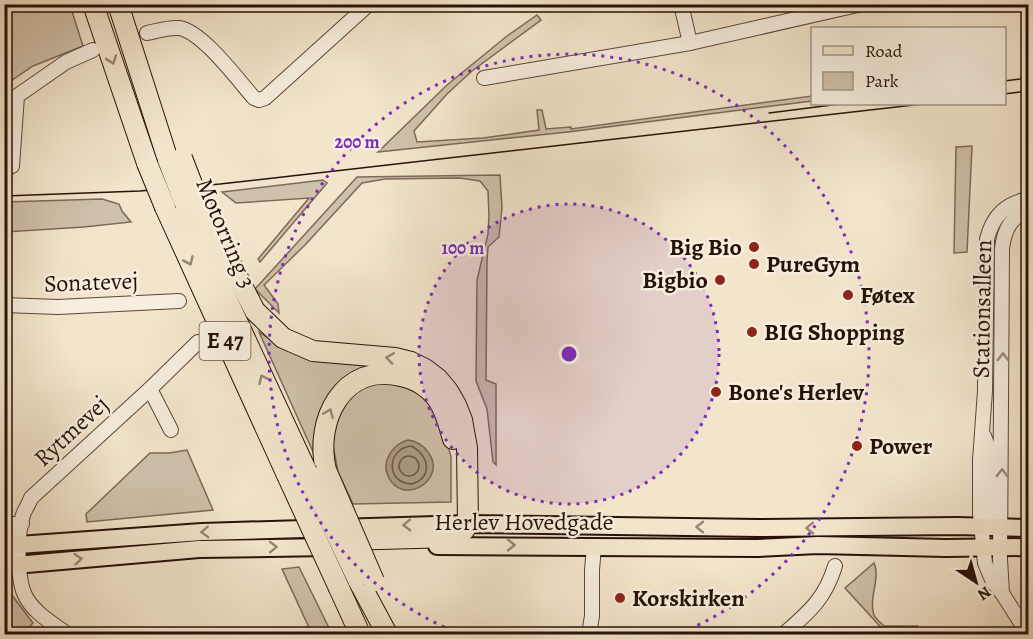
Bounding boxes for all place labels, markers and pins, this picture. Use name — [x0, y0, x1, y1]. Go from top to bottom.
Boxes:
place label: Big Bio — [669, 231, 742, 263]
marker: Big Bio — [747, 240, 761, 254]
place label: PureGym — [766, 248, 860, 280]
marker: PureGym — [747, 257, 761, 271]
place label: Bigbio — [642, 264, 708, 296]
marker: Bigbio — [713, 273, 727, 287]
place label: Føtex — [860, 279, 915, 311]
marker: Føtex — [841, 288, 855, 302]
place label: BIG Shopping — [764, 316, 905, 348]
marker: BIG Shopping — [745, 325, 759, 339]
centre of rings — [559, 344, 579, 364]
place label: Bone's Herlev — [728, 376, 865, 408]
marker: Bone's Herlev — [709, 385, 723, 399]
place label: Power — [869, 430, 933, 462]
marker: Power — [850, 439, 864, 453]
place label: Korskirken — [632, 582, 745, 614]
marker: Korskirken — [613, 591, 627, 605]

